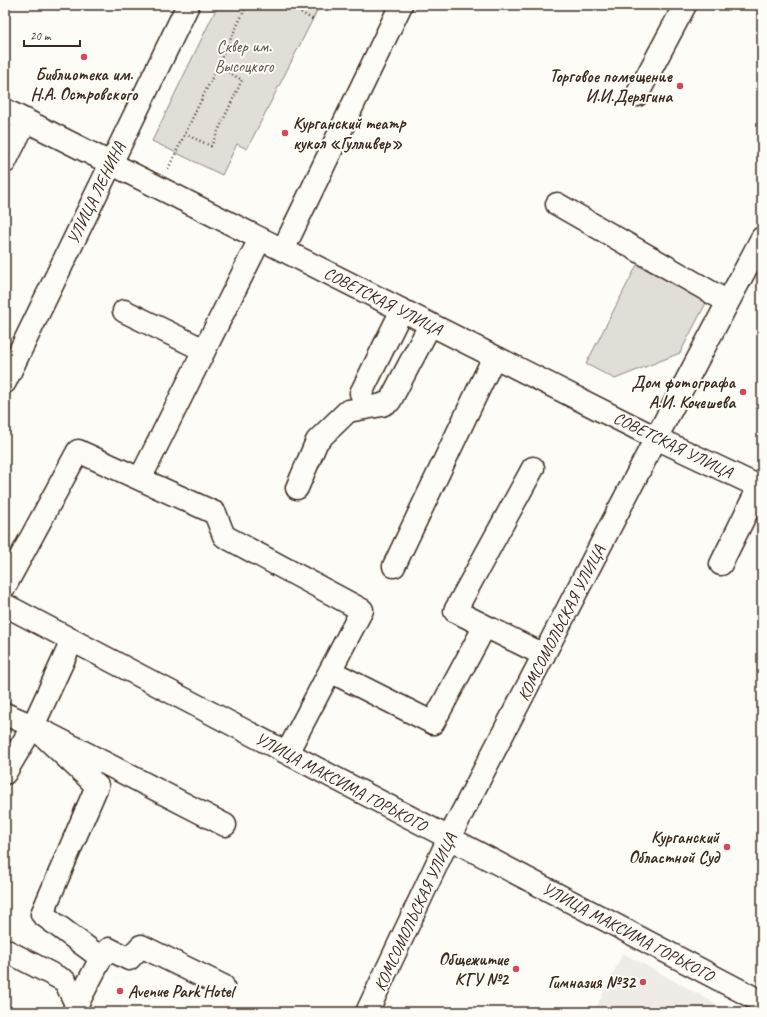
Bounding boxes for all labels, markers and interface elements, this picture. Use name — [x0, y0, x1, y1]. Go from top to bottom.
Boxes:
scale bar — [24, 22, 80, 48]
text: 20 m — [30, 28, 52, 44]
park label: Сквер им. Высоцкого — [214, 36, 275, 77]
marker: Библиотека им. Н.А. Островского — [79, 52, 89, 62]
place label: Библиотека им. Н.А. Островского — [31, 64, 139, 105]
place label: Торговое помещение И.И.Дерягина — [550, 66, 674, 107]
marker: Торговое помещение И.И.Дерягина — [675, 81, 685, 91]
place label: Курганский театр кукол «Гулливер» — [293, 113, 407, 154]
marker: Курганский театр кукол «Гулливер» — [280, 128, 290, 138]
street label: УЛИЦА ЛЕНИНА — [62, 138, 130, 247]
street label: СОВЕТСКАЯ УЛИЦА — [320, 262, 447, 340]
place label: Дом фотографа А.И. Кочешева — [632, 372, 737, 413]
marker: Дом фотографа А.И. Кочешева — [738, 387, 748, 397]
street label: СОВЕТСКАЯ УЛИЦА — [610, 407, 737, 483]
street label: КОМСОМОЛЬСКАЯ УЛИЦА — [513, 541, 610, 704]
street label: УЛИЦА МАКСИМА ГОРЬКОГО — [252, 728, 432, 837]
place label: Курганский Областной Суд — [629, 827, 721, 868]
street label: КОМСОМОЛЬСКАЯ УЛИЦА — [369, 829, 461, 994]
marker: Курганский Областной Суд — [722, 842, 732, 852]
street label: УЛИЦА МАКСИМА ГОРЬКОГО — [539, 878, 719, 987]
place label: Общежитие КГУ №2 — [439, 949, 510, 990]
marker: Общежитие КГУ №2 — [511, 964, 521, 974]
place label: Гимназия №32 — [548, 972, 636, 993]
marker: Гимназия №32 — [638, 977, 648, 987]
place label: Avenue Park Hotel — [128, 981, 236, 1002]
marker: Avenue Park Hotel — [115, 986, 125, 996]

